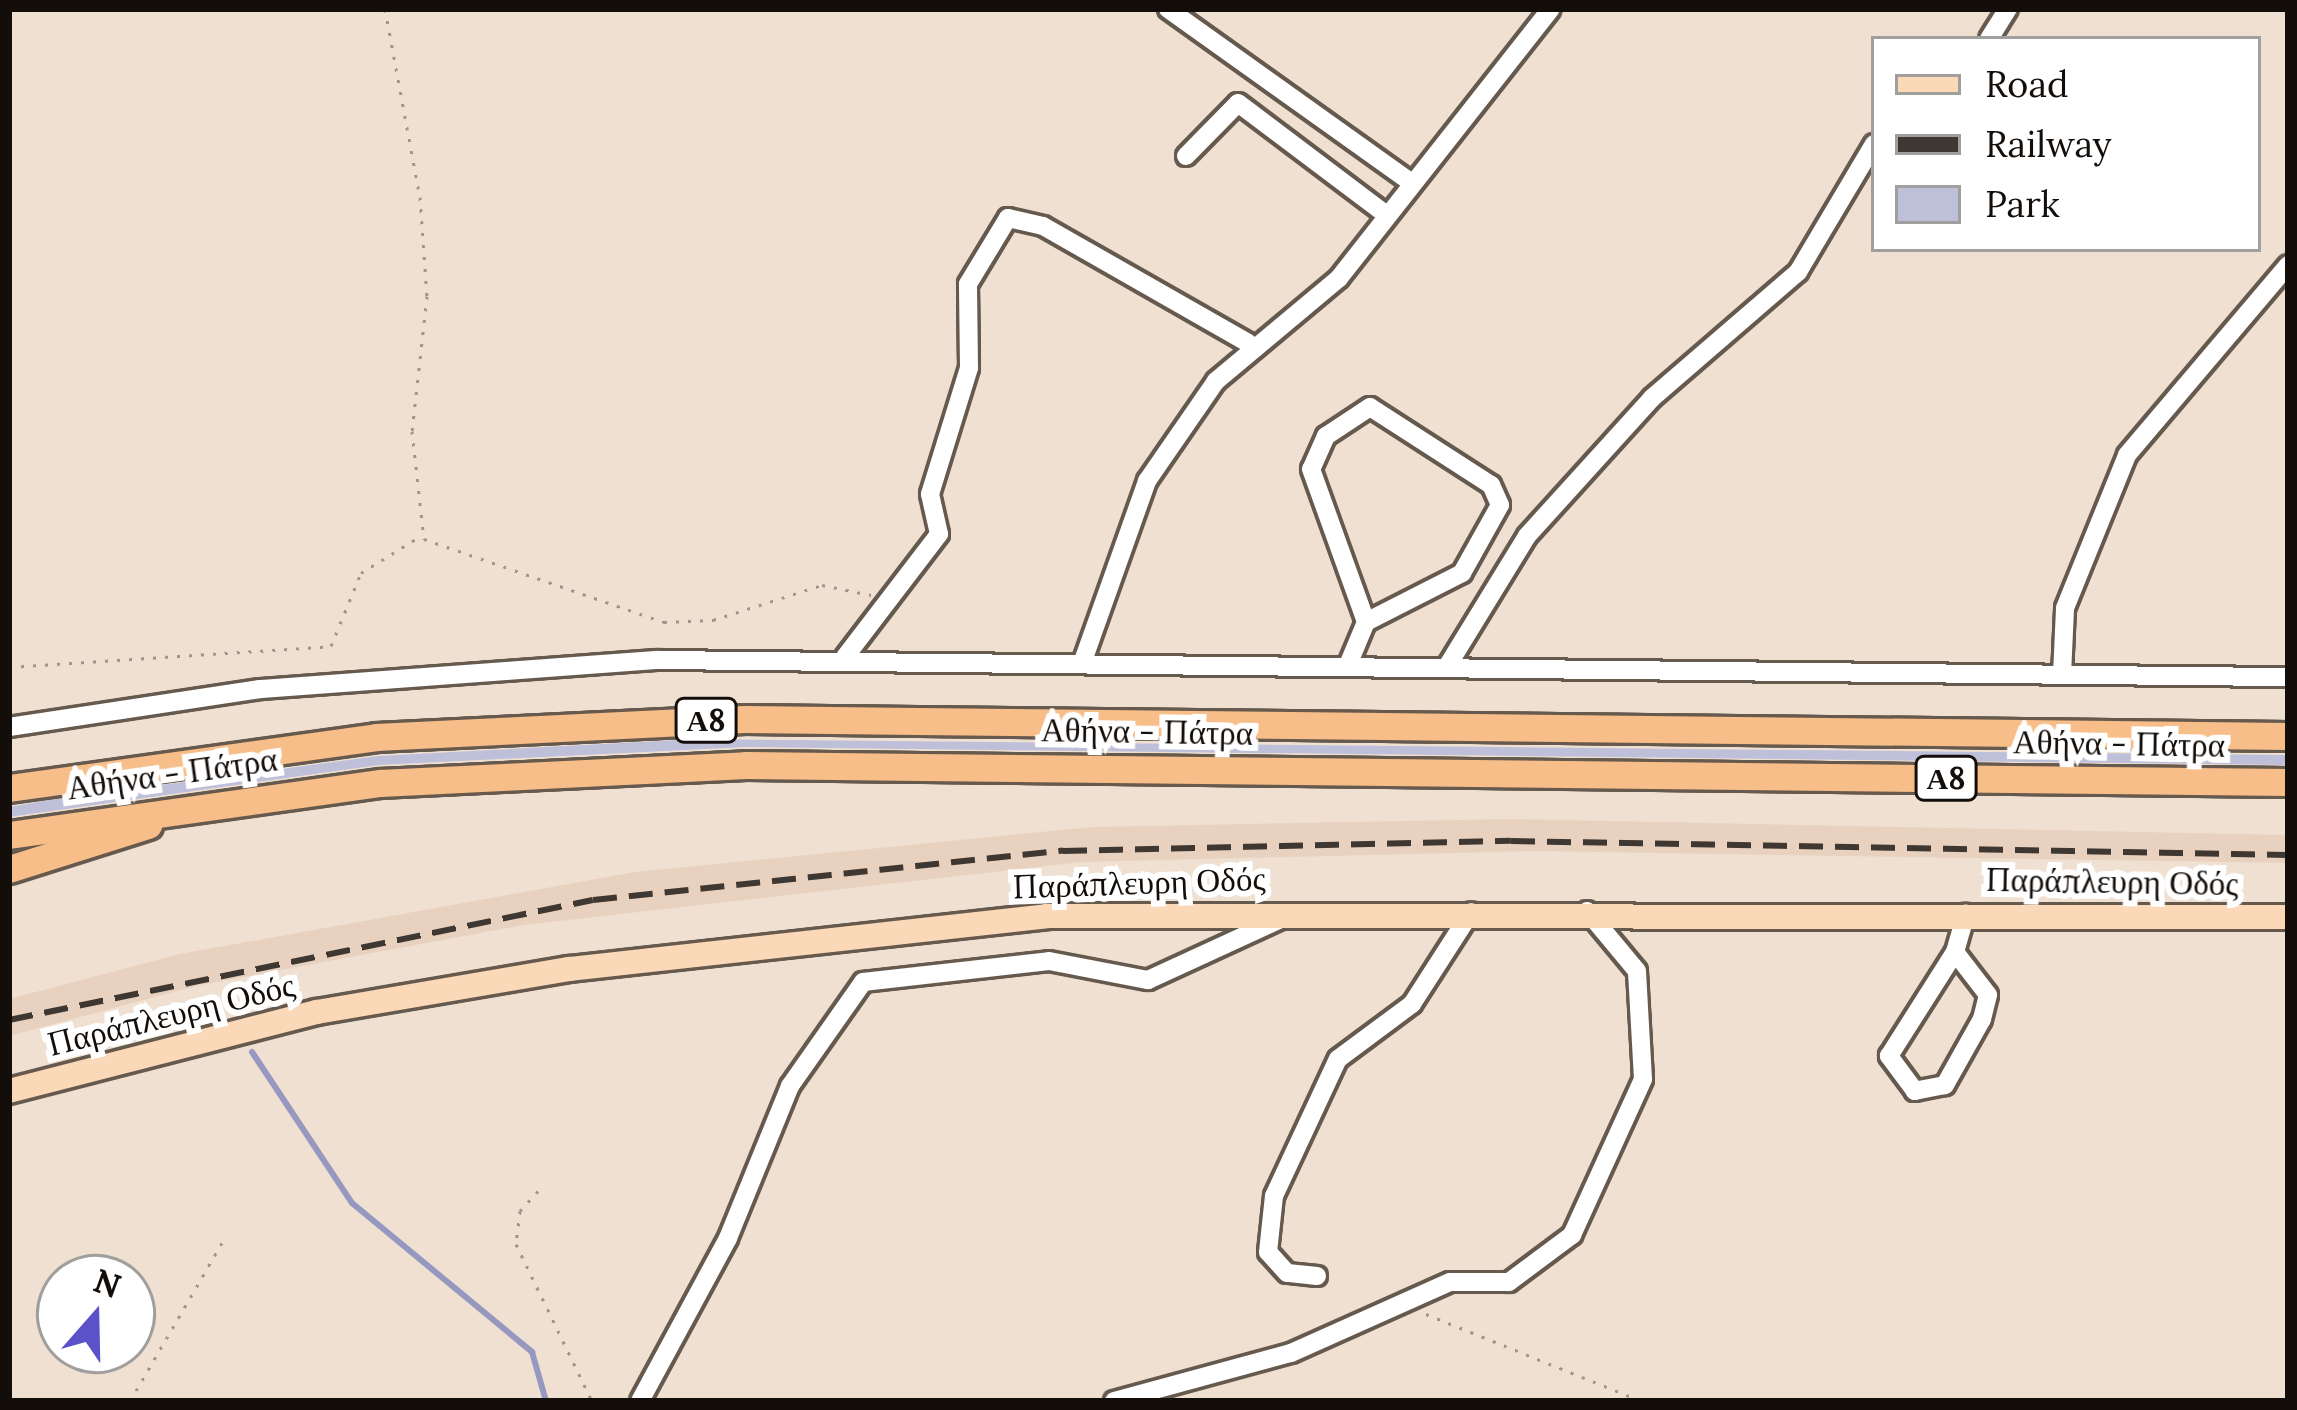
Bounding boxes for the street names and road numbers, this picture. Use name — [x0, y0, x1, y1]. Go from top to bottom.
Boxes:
road number: Α8 — [673, 696, 739, 744]
street label: Αθήνα - Πάτρα — [1041, 710, 1253, 754]
street label: Αθήνα - Πάτρα — [2013, 722, 2225, 766]
street label: Αθήνα - Πάτρα — [64, 740, 280, 808]
road number: Α8 — [1913, 754, 1979, 802]
street label: Παράπλευρη Οδός — [1012, 859, 1266, 907]
street label: Παράπλευρη Οδός — [1985, 860, 2239, 904]
street label: Παράπλευρη Οδός — [44, 965, 298, 1065]

